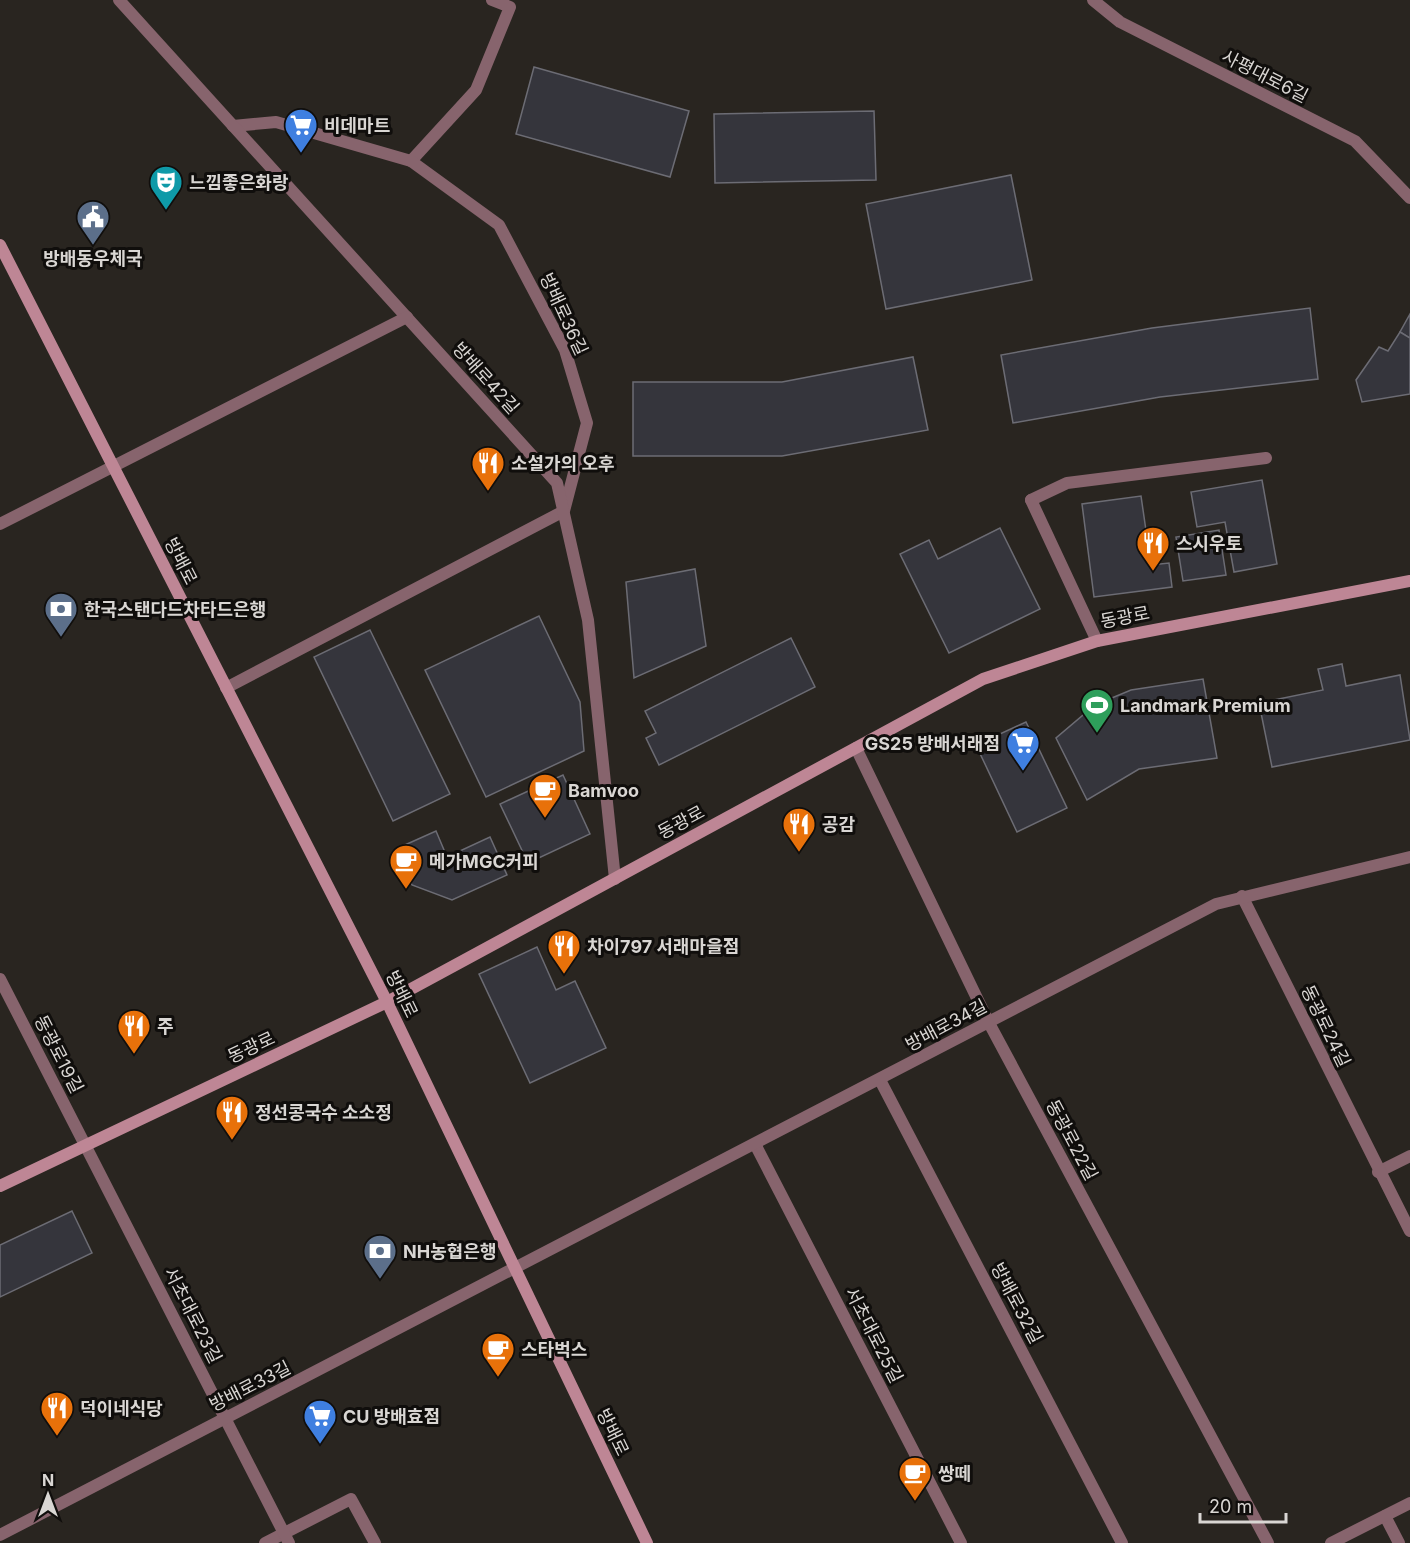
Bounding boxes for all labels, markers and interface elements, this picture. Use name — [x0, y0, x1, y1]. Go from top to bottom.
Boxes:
street label: 사평대로6길 — [1218, 45, 1312, 107]
supermarket icon: 비데마트 — [283, 107, 319, 154]
place label: 비데마트 — [324, 115, 390, 136]
theatre icon: 느낌좋은화랑 — [148, 164, 184, 211]
place label: 느낌좋은화랑 — [189, 172, 289, 193]
public building icon: 방배동우체국 — [75, 199, 111, 246]
place label: 방배동우체국 — [43, 248, 143, 269]
street label: 방배로36길 — [536, 269, 592, 359]
street label: 방배로42길 — [448, 338, 524, 418]
restaurant icon: 소설가의 오후 — [470, 445, 506, 492]
place label: 소설가의 오후 — [511, 453, 615, 474]
restaurant icon: 스시우토 — [1135, 525, 1171, 572]
place label: 스시우토 — [1176, 533, 1242, 554]
street label: 방배로 — [160, 534, 202, 588]
bank icon: 한국스탠다드차타드은행 — [43, 591, 79, 638]
place label: 한국스탠다드차타드은행 — [84, 599, 266, 620]
street label: 동광로 — [1099, 602, 1151, 632]
sports icon: Landmark Premium — [1079, 687, 1115, 734]
place label: Landmark Premium — [1120, 695, 1291, 716]
supermarket icon: GS25 방배서래점 — [1005, 725, 1041, 772]
place label: GS25 방배서래점 — [865, 733, 1000, 754]
cafe icon: Bamvoo — [527, 772, 563, 819]
place label: Bamvoo — [568, 780, 639, 801]
street label: 동광로 — [654, 801, 708, 843]
restaurant icon: 공감 — [781, 806, 817, 853]
place label: 공감 — [822, 814, 856, 835]
cafe icon: 메가MGC커피 — [388, 843, 424, 890]
place label: 메가MGC커피 — [429, 851, 539, 872]
restaurant icon: 차이797 서래마을점 — [546, 928, 582, 975]
place label: 차이797 서래마을점 — [587, 936, 739, 957]
street label: 방배로 — [382, 967, 422, 1021]
street label: 동광로24길 — [1297, 982, 1355, 1070]
street label: 방배로34길 — [902, 995, 990, 1055]
restaurant icon: 주 — [116, 1008, 152, 1055]
street label: 동광로19길 — [30, 1011, 88, 1097]
place label: 주 — [157, 1016, 174, 1037]
street label: 동광로 — [224, 1027, 278, 1067]
restaurant icon: 정선콩국수 소소정 — [214, 1094, 250, 1141]
street label: 동광로22길 — [1042, 1096, 1102, 1184]
place label: 정선콩국수 소소정 — [255, 1102, 392, 1123]
bank icon: NH농협은행 — [362, 1233, 398, 1280]
place label: NH농협은행 — [403, 1241, 496, 1262]
street label: 방배로32길 — [987, 1259, 1047, 1347]
street label: 서초대로23길 — [160, 1263, 226, 1367]
street label: 서초대로25길 — [841, 1284, 907, 1386]
cafe icon: 스타벅스 — [480, 1331, 516, 1378]
place label: 스타벅스 — [521, 1339, 587, 1360]
street label: 방배로33길 — [206, 1357, 294, 1415]
restaurant icon: 덕이네식당 — [39, 1390, 75, 1437]
place label: 덕이네식당 — [80, 1398, 163, 1419]
supermarket icon: CU 방배효점 — [302, 1398, 338, 1445]
street label: 방배로 — [593, 1405, 633, 1459]
place label: CU 방배효점 — [343, 1406, 440, 1427]
cafe icon: 쌍떼 — [897, 1455, 933, 1502]
place label: 쌍떼 — [938, 1463, 971, 1484]
north arrow — [18, 1465, 78, 1525]
text: N — [42, 1470, 54, 1490]
scale bar — [1200, 1486, 1286, 1524]
text: 20 m — [1209, 1496, 1252, 1517]

